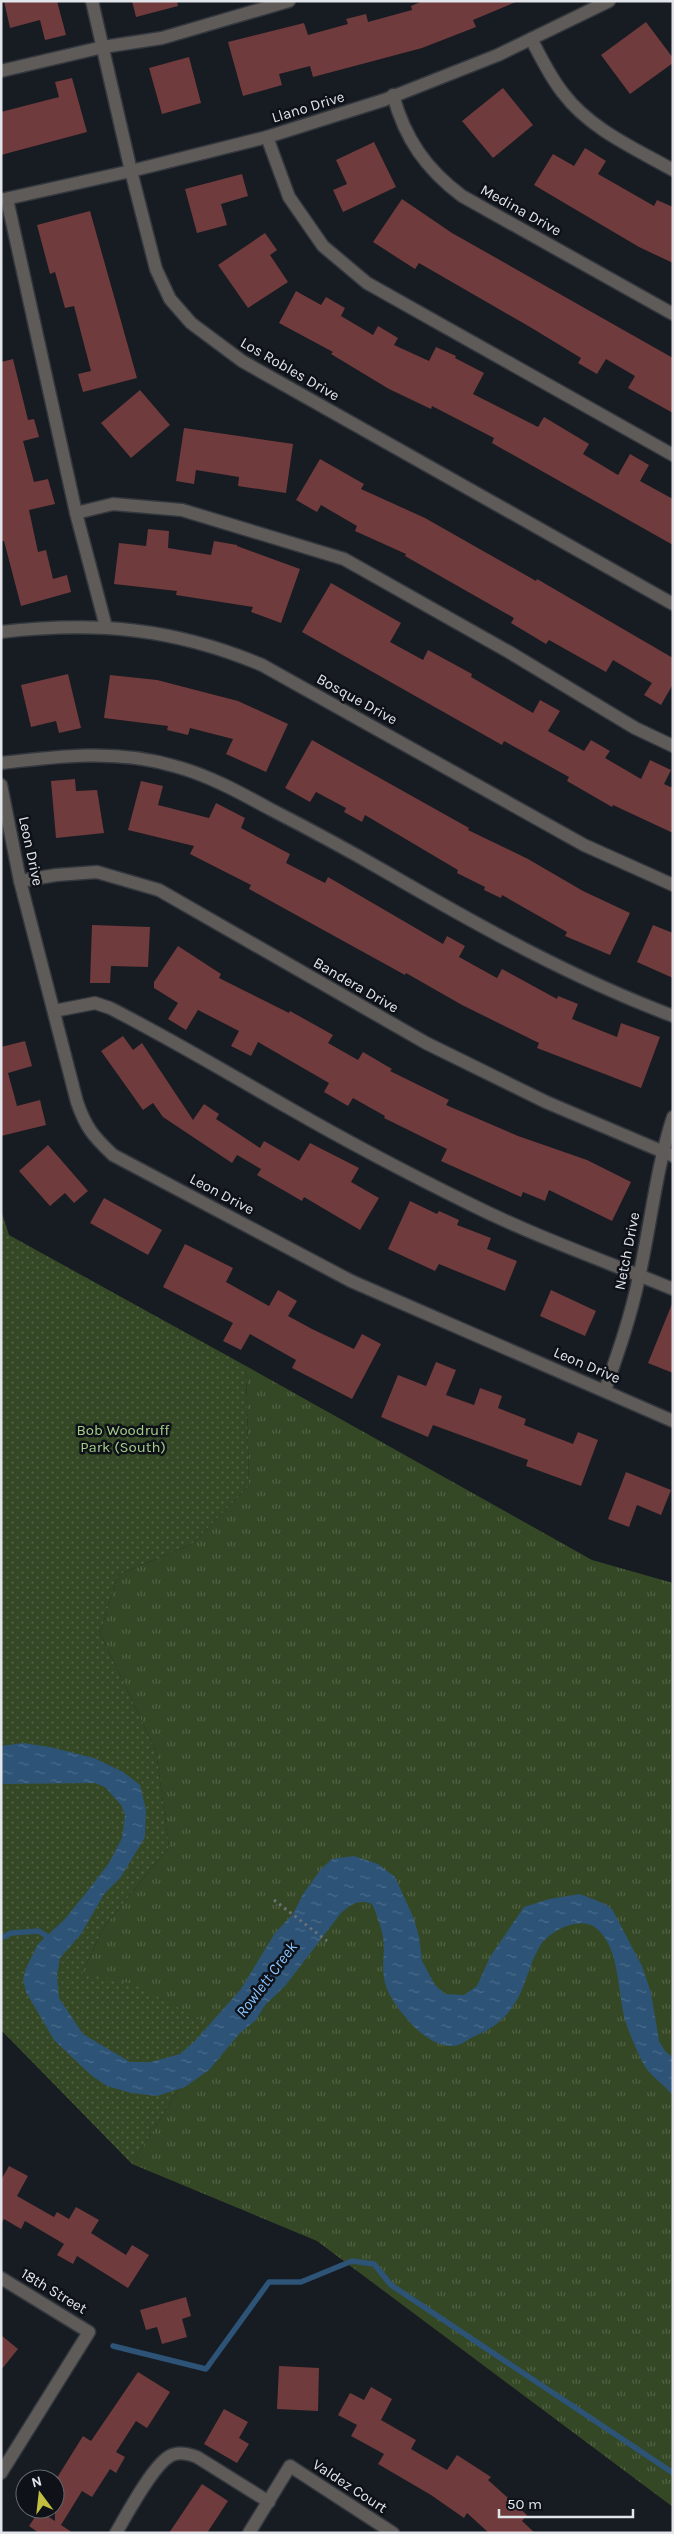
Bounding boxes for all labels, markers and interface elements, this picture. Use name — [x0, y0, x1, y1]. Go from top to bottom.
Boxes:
street label: Llano Drive — [269, 87, 347, 127]
street label: Medina Drive — [477, 180, 565, 240]
street label: Los Robles Drive — [237, 333, 343, 405]
street label: Bosque Drive — [313, 669, 401, 729]
street label: Leon Drive — [15, 815, 47, 887]
street label: Bandera Drive — [310, 953, 402, 1017]
street label: Leon Drive — [187, 1169, 257, 1219]
street label: Netch Drive — [611, 1211, 643, 1291]
street label: Leon Drive — [551, 1343, 623, 1387]
park label: Bob Woodruff Park (South) — [77, 1421, 170, 1456]
water label: Rowlett Creek — [232, 1937, 302, 2021]
street label: 18th Street — [18, 2264, 90, 2318]
street label: Valdez Court — [309, 2455, 391, 2517]
north arrow — [15, 2469, 65, 2519]
text: N — [30, 2472, 44, 2491]
scale bar — [499, 2486, 633, 2518]
text: 50 m — [507, 2495, 542, 2513]

